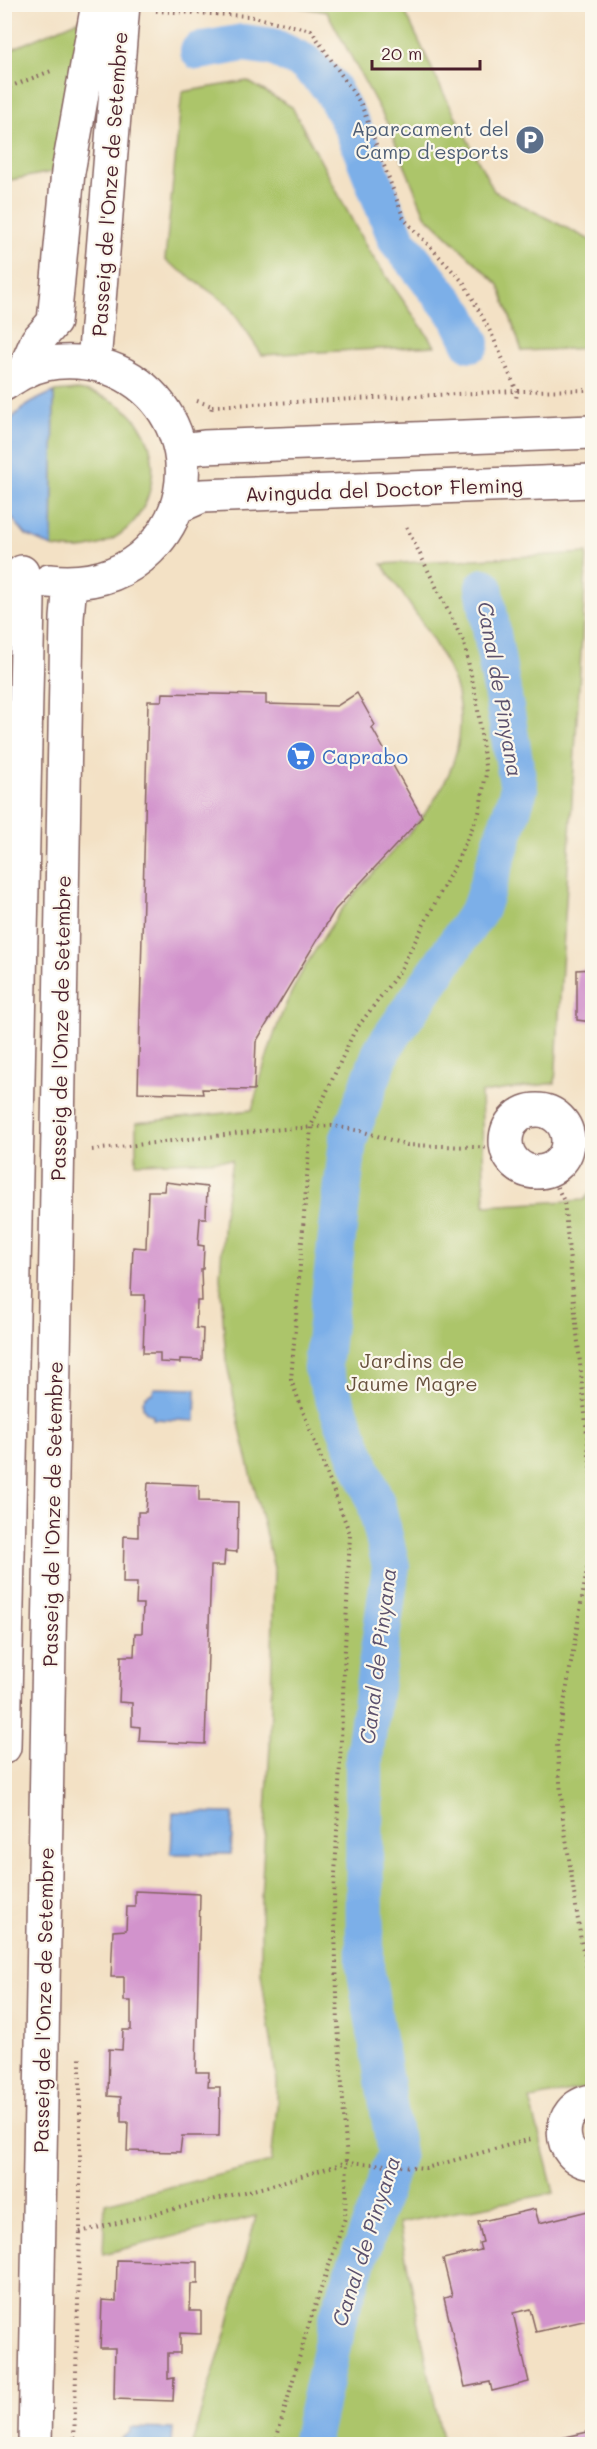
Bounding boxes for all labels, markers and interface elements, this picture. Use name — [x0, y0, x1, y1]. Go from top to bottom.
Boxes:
street label: Passeig de l'Onze de Setembre — [85, 31, 133, 337]
scale bar — [372, 33, 480, 71]
text: 20 m — [381, 41, 422, 65]
place label: Aparcament del Camp d'esports — [351, 115, 509, 164]
parking icon: Aparcament del Camp d'esports — [514, 124, 546, 156]
street label: Avinguda del Doctor Fleming — [245, 471, 523, 507]
water label: Canal de Pinyana — [472, 599, 530, 779]
supermarket icon: Caprabo — [285, 740, 317, 772]
place label: Caprabo — [322, 743, 408, 769]
street label: Passeig de l'Onze de Setembre — [44, 875, 76, 1181]
park label: Jardins de Jaume Magre — [346, 1347, 478, 1396]
street label: Passeig de l'Onze de Setembre — [36, 1361, 68, 1667]
water label: Canal de Pinyana — [353, 1566, 401, 1746]
street label: Passeig de l'Onze de Setembre — [27, 1847, 59, 2153]
water label: Canal de Pinyana — [325, 2152, 405, 2330]

